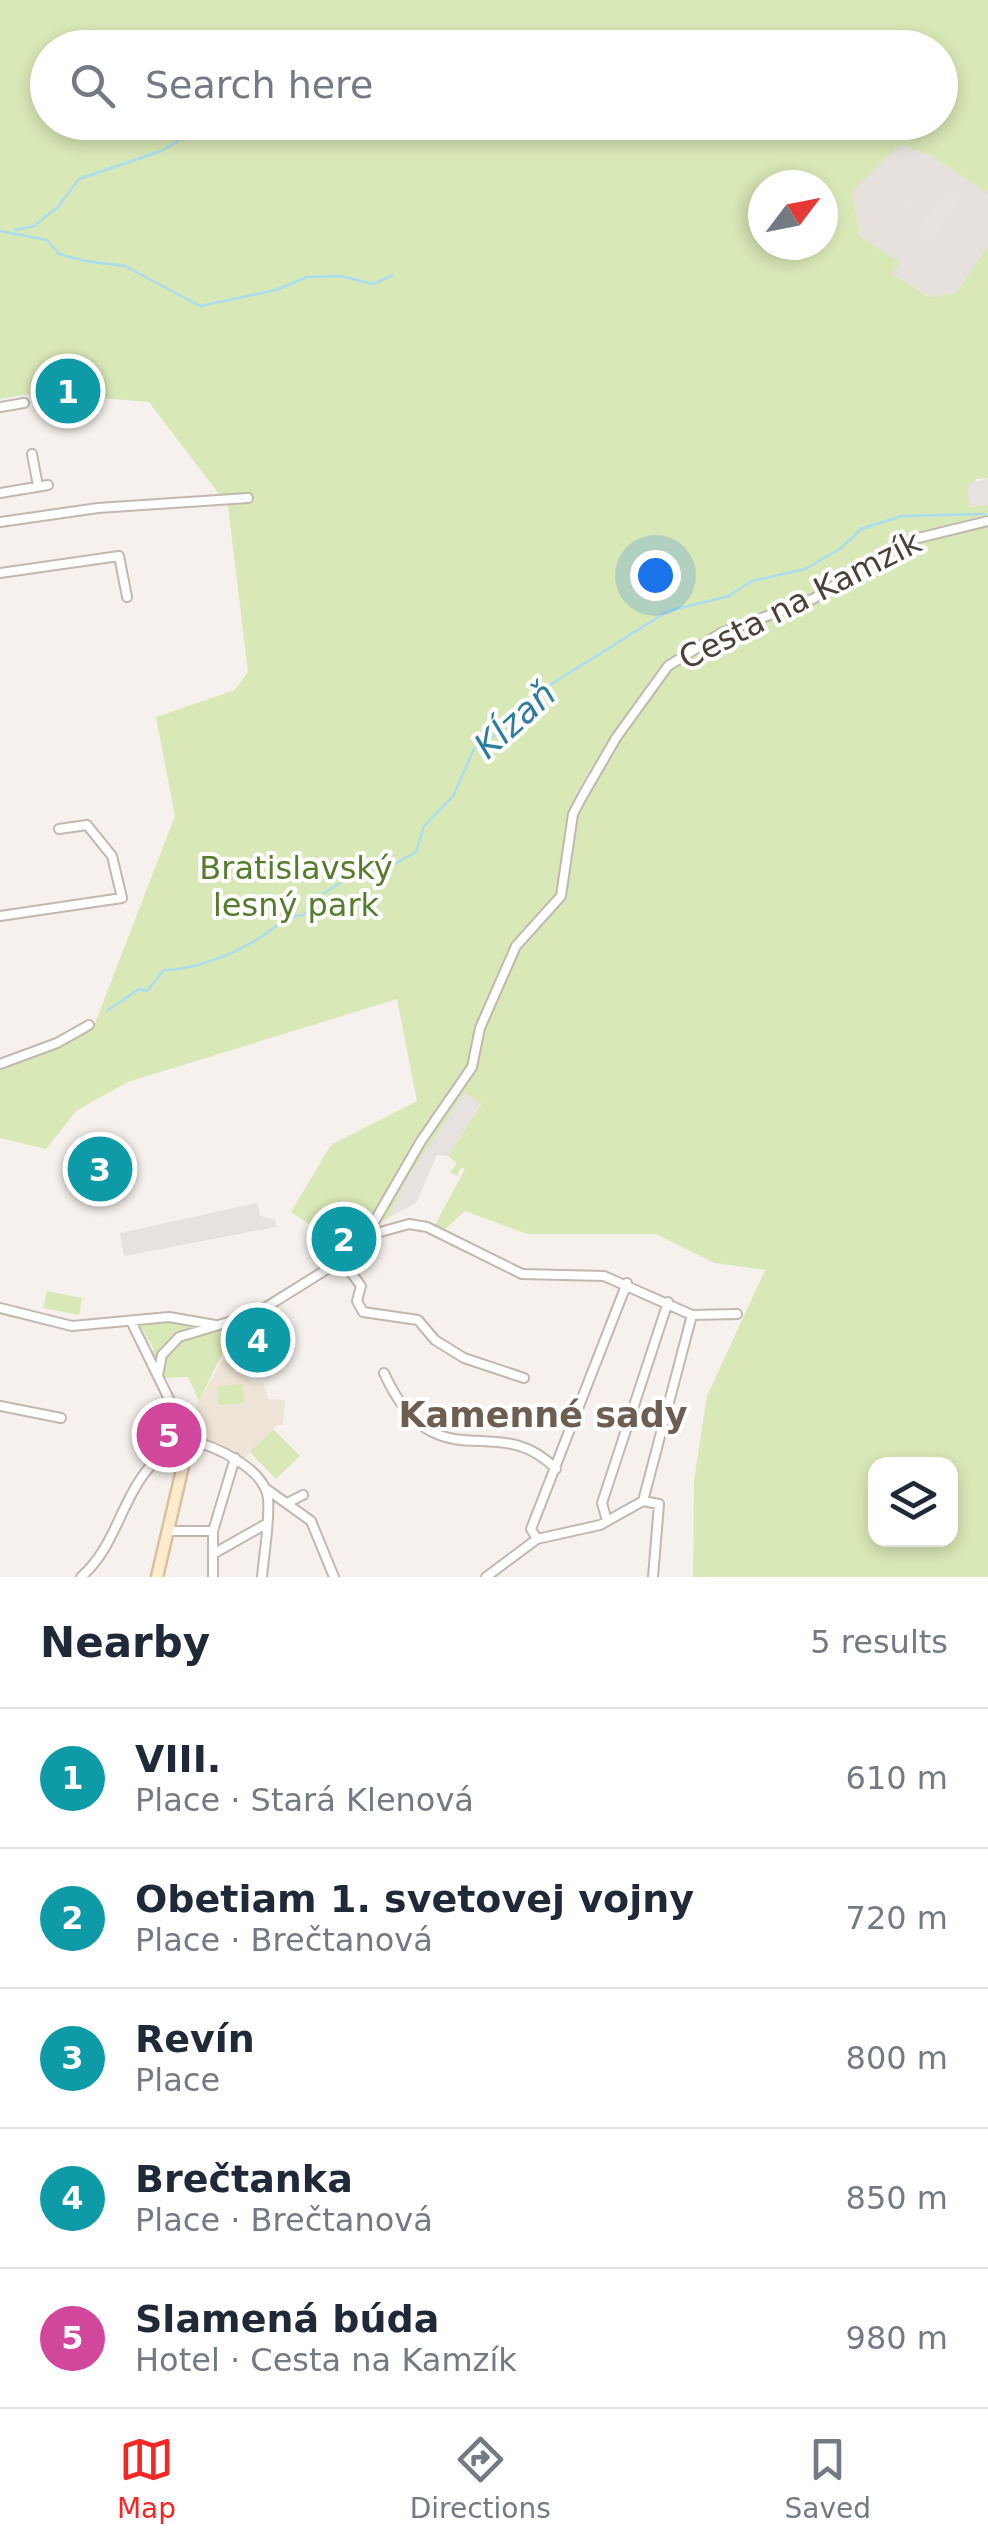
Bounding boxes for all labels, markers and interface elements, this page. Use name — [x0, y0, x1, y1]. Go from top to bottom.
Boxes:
search box — [30, 30, 958, 140]
icon: search — [65, 58, 120, 113]
text: Search here — [145, 63, 373, 107]
north arrow — [748, 170, 838, 260]
pin: 1 — [36, 354, 100, 428]
street label: Cesta na Kamzík — [673, 522, 928, 677]
your location — [630, 550, 681, 601]
water label: Kĺzaň — [466, 673, 564, 767]
park label: Bratislavský lesný park — [199, 849, 393, 924]
pin: 3 — [68, 1132, 132, 1206]
pin: 2 — [312, 1202, 376, 1276]
pin: 4 — [226, 1302, 290, 1378]
district label: Kamenné sady — [398, 1395, 688, 1435]
pin: 5 — [136, 1398, 202, 1472]
map controls — [868, 1457, 958, 1547]
button: layers — [868, 1457, 958, 1547]
text: Nearby — [40, 1618, 210, 1667]
text: 5 results — [810, 1623, 948, 1661]
text: VIII. — [135, 1737, 221, 1781]
text: 1 — [61, 1759, 84, 1797]
text: 610 m — [846, 1759, 948, 1797]
text: Place · Stará Klenová — [135, 1781, 474, 1819]
text: Obetiam 1. svetovej vojny — [135, 1877, 694, 1921]
text: 2 — [61, 1899, 84, 1937]
text: 720 m — [846, 1899, 948, 1937]
text: Place · Brečtanová — [135, 1921, 433, 1959]
text: Revín — [135, 2017, 255, 2061]
text: 3 — [61, 2039, 84, 2077]
text: 800 m — [846, 2039, 948, 2077]
text: Place — [135, 2061, 220, 2099]
text: Brečtanka — [135, 2157, 353, 2201]
text: 4 — [61, 2179, 84, 2217]
text: 850 m — [846, 2179, 948, 2217]
text: Place · Brečtanová — [135, 2201, 433, 2239]
text: Slamená búda — [135, 2297, 439, 2341]
text: 5 — [61, 2319, 84, 2357]
text: 980 m — [846, 2319, 948, 2357]
text: Hotel · Cesta na Kamzík — [135, 2341, 517, 2379]
tab: Map — [117, 2432, 176, 2525]
tab: Directions — [410, 2432, 551, 2525]
tab: Saved — [785, 2432, 871, 2525]

